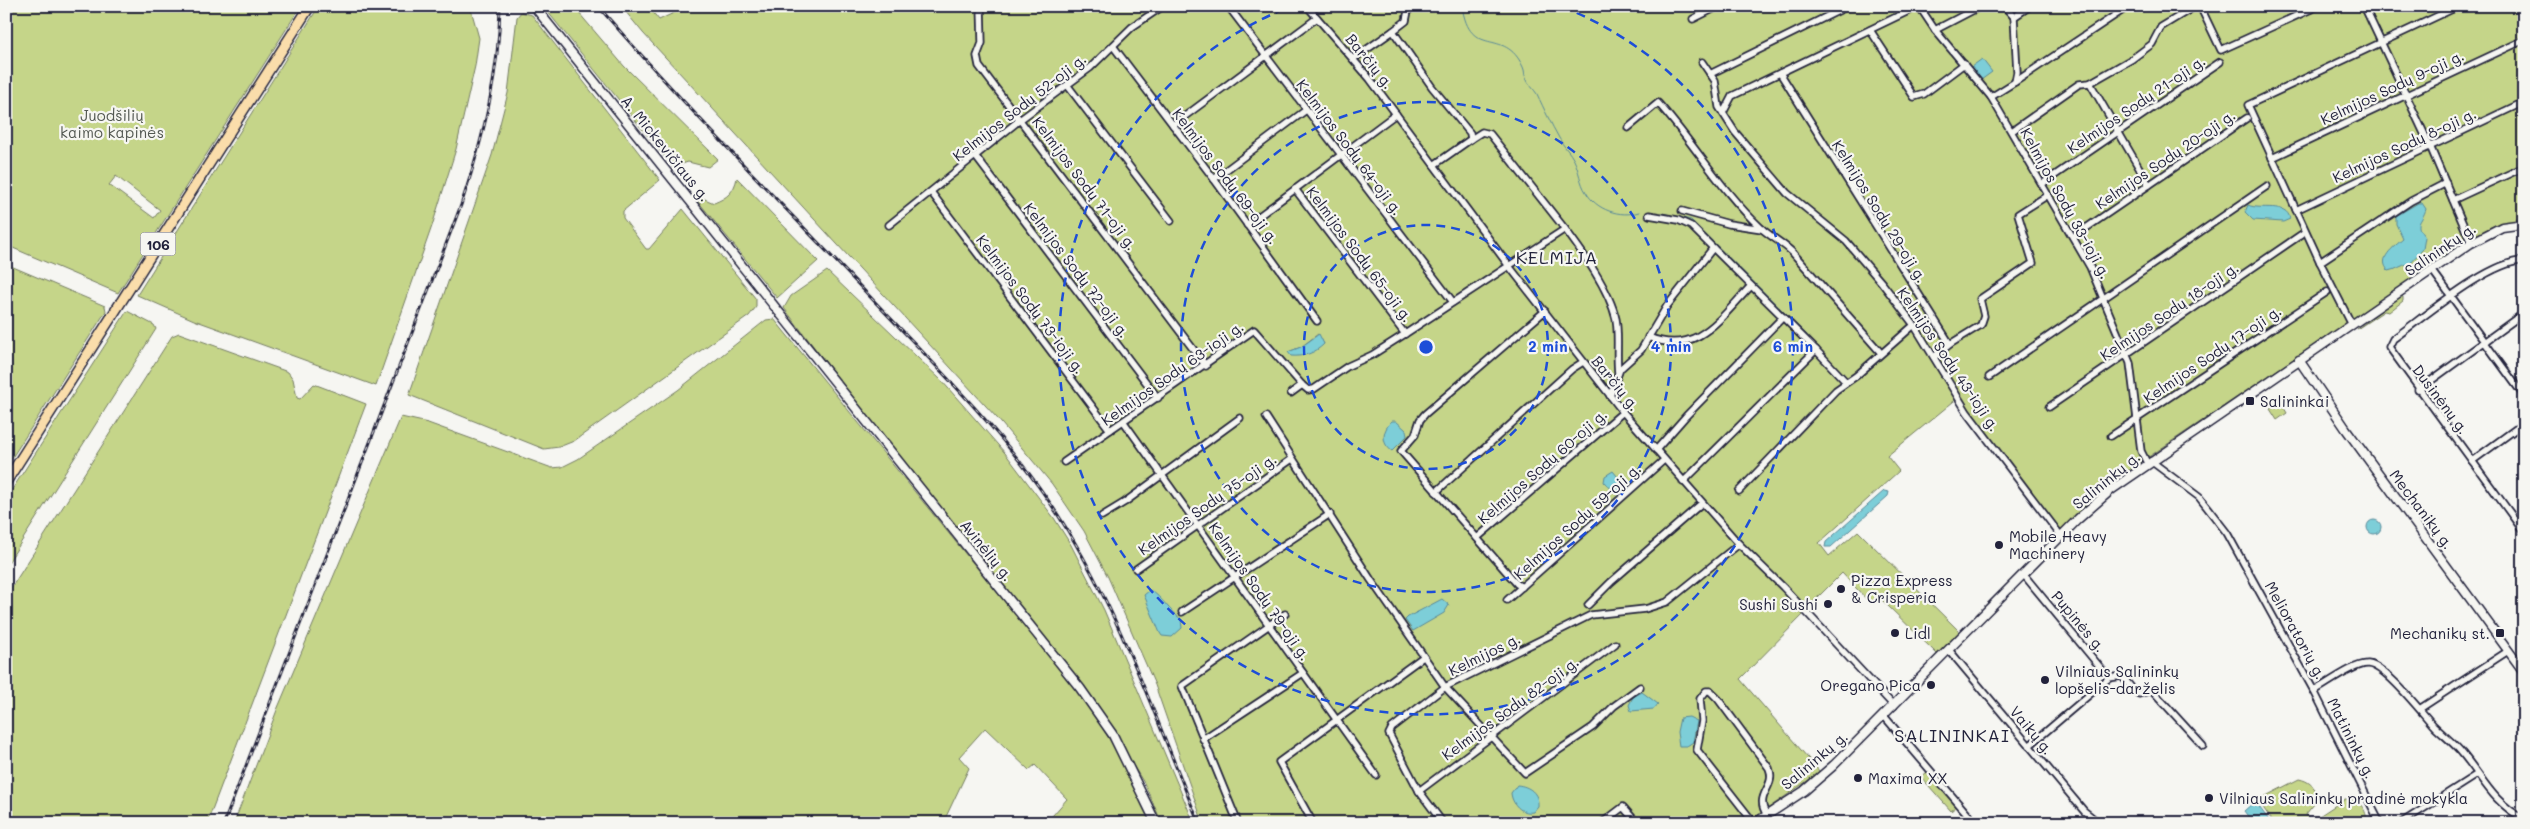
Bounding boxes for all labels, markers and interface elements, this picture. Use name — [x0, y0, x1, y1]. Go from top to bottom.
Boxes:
street label: Barčių g. — [1342, 29, 1398, 93]
street label: Kelmijos Sodų 9-oji g. — [2317, 45, 2467, 129]
street label: Kelmijos Sodų 52-oji g. — [948, 48, 1090, 166]
street label: Kelmijos Sodų 21-oji g. — [2063, 50, 2209, 158]
street label: Kelmijos Sodų 64-oji g. — [1292, 75, 1408, 219]
street label: A. Mickevičiaus g. — [617, 91, 715, 205]
street label: Kelmijos Sodų 8-oji g. — [2329, 103, 2479, 187]
street label: Kelmijos Sodų 69-oji g. — [1168, 104, 1284, 248]
park label: Juodšilių kaimo kapinės — [60, 105, 164, 142]
street label: Kelmijos Sodų 20-oji g. — [2091, 105, 2239, 213]
street label: Kelmijos Sodų 71-oji g. — [1028, 112, 1142, 254]
street label: Kelmijos Sodų 33-ioji g. — [2016, 124, 2116, 282]
street label: Kelmijos Sodų 29-oji g. — [1828, 136, 1932, 286]
street label: Kelmijos Sodų 65-oji g. — [1302, 182, 1418, 326]
street label: Kelmijos Sodų 72-oji g. — [1020, 198, 1134, 342]
street label: Salininkų g. — [2401, 218, 2479, 280]
street label: Kelmijos Sodų 73-ioji g. — [972, 230, 1090, 378]
road number: 106 — [140, 232, 176, 255]
district label: KELMIJA — [1516, 245, 1598, 269]
street label: Kelmijos Sodų 18-oji g. — [2096, 257, 2242, 365]
street label: Kelmijos Sodų 43-ioji g. — [1893, 283, 2005, 435]
street label: Kelmijos Sodų 17-oji g. — [2139, 300, 2285, 408]
street label: Kelmijos Sodų 63-ioji g. — [1097, 316, 1247, 430]
text: 2 min — [1528, 336, 1568, 356]
text: 4 min — [1651, 336, 1691, 356]
text: 6 min — [1773, 336, 1813, 356]
centre of rings — [1417, 338, 1435, 356]
street label: Barčių g. — [1588, 351, 1644, 415]
street label: Dusinėnų g. — [2408, 360, 2474, 438]
place label: Salininkai — [2260, 391, 2329, 411]
marker: Salininkai — [2244, 395, 2256, 407]
street label: Kelmijos Sodų 60-oji g. — [1473, 404, 1611, 528]
street label: Salininkų g. — [2068, 447, 2144, 513]
street label: Kelmijos Sodų 75-oji g. — [1134, 449, 1280, 559]
street label: Kelmijos Sodų 59-oji g. — [1509, 458, 1645, 584]
street label: Mechanikų g. — [2385, 465, 2459, 553]
street label: Avinėlių g. — [956, 515, 1018, 585]
street label: Kelmijos Sodų 79-oji g. — [1205, 518, 1315, 664]
place label: Mobile Heavy Machinery — [2009, 526, 2107, 563]
marker: Mobile Heavy Machinery — [1993, 539, 2005, 551]
place label: Pizza Express & Crisperia — [1851, 570, 1952, 607]
street label: Melioratorių g. — [2261, 577, 2331, 683]
marker: Pizza Express & Crisperia — [1835, 583, 1847, 595]
street label: Pupinės g. — [2047, 586, 2111, 656]
place label: Sushi Sushi — [1739, 594, 1818, 614]
marker: Sushi Sushi — [1822, 598, 1834, 610]
place label: Lidl — [1905, 623, 1931, 643]
place label: Mechanikų st. — [2390, 623, 2490, 643]
marker: Lidl — [1889, 627, 1901, 639]
marker: Mechanikų st. — [2494, 627, 2506, 639]
street label: Kelmijos g. — [1445, 628, 1523, 680]
street label: Kelmijos Sodų 82-oji g. — [1437, 651, 1583, 765]
place label: Vilniaus Salininkų lopšelis-darželis — [2055, 661, 2179, 698]
marker: Vilniaus Salininkų lopšelis-darželis — [2039, 674, 2051, 686]
place label: Oregano Pica — [1820, 675, 1921, 695]
marker: Oregano Pica — [1925, 679, 1937, 691]
street label: Matininkų g. — [2323, 694, 2381, 782]
street label: Vaikų g. — [2006, 701, 2058, 759]
district label: SALININKAI — [1894, 723, 2010, 747]
street label: Salininkų g. — [1776, 726, 1852, 794]
place label: Maxima XX — [1868, 768, 1948, 788]
marker: Maxima XX — [1852, 772, 1864, 784]
place label: Vilniaus Salininkų pradinė mokykla — [2219, 788, 2468, 808]
marker: Vilniaus Salininkų pradinė mokykla — [2203, 792, 2215, 804]

